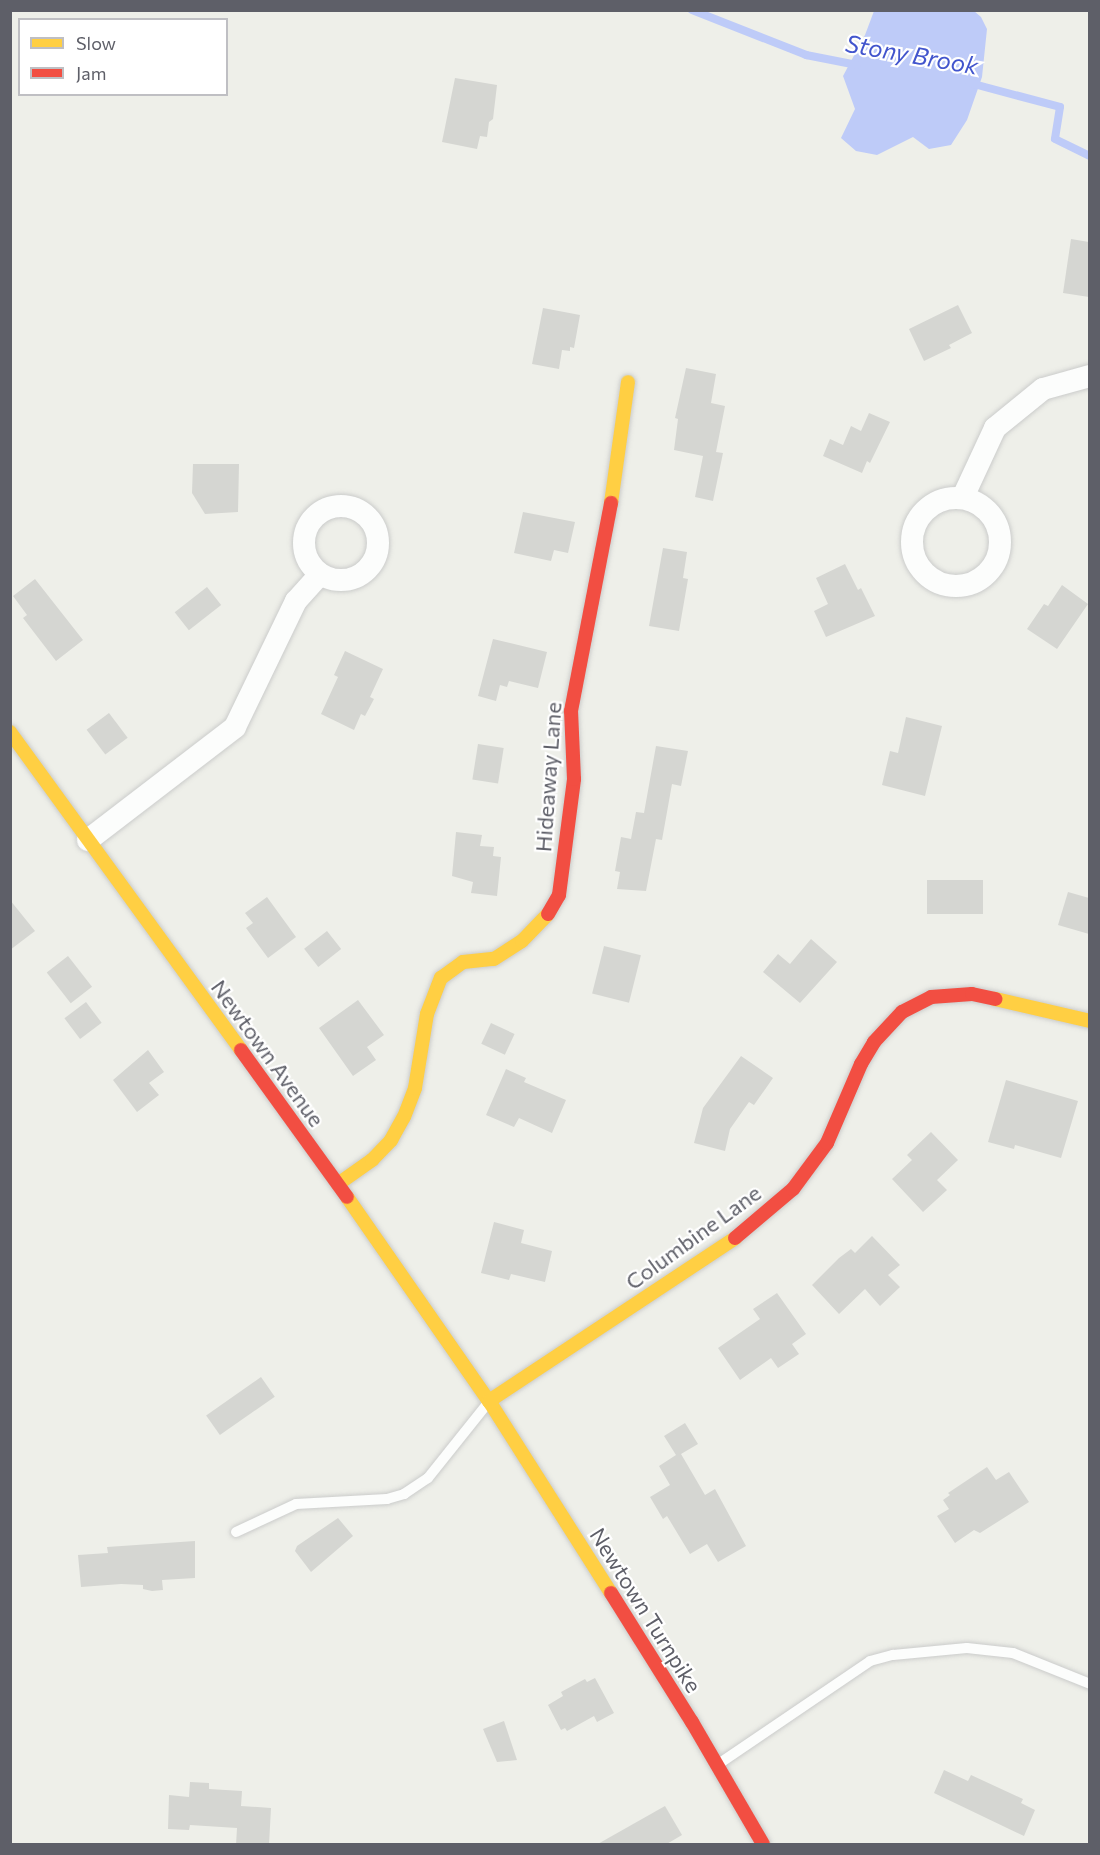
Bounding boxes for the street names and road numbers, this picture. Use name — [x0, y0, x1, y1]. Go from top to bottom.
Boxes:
street label: Hideaway Lane — [530, 701, 566, 853]
street label: Newtown Avenue — [206, 974, 330, 1132]
street label: Columbine Lane — [620, 1179, 766, 1295]
street label: Newtown Turnpike — [585, 1523, 707, 1697]

